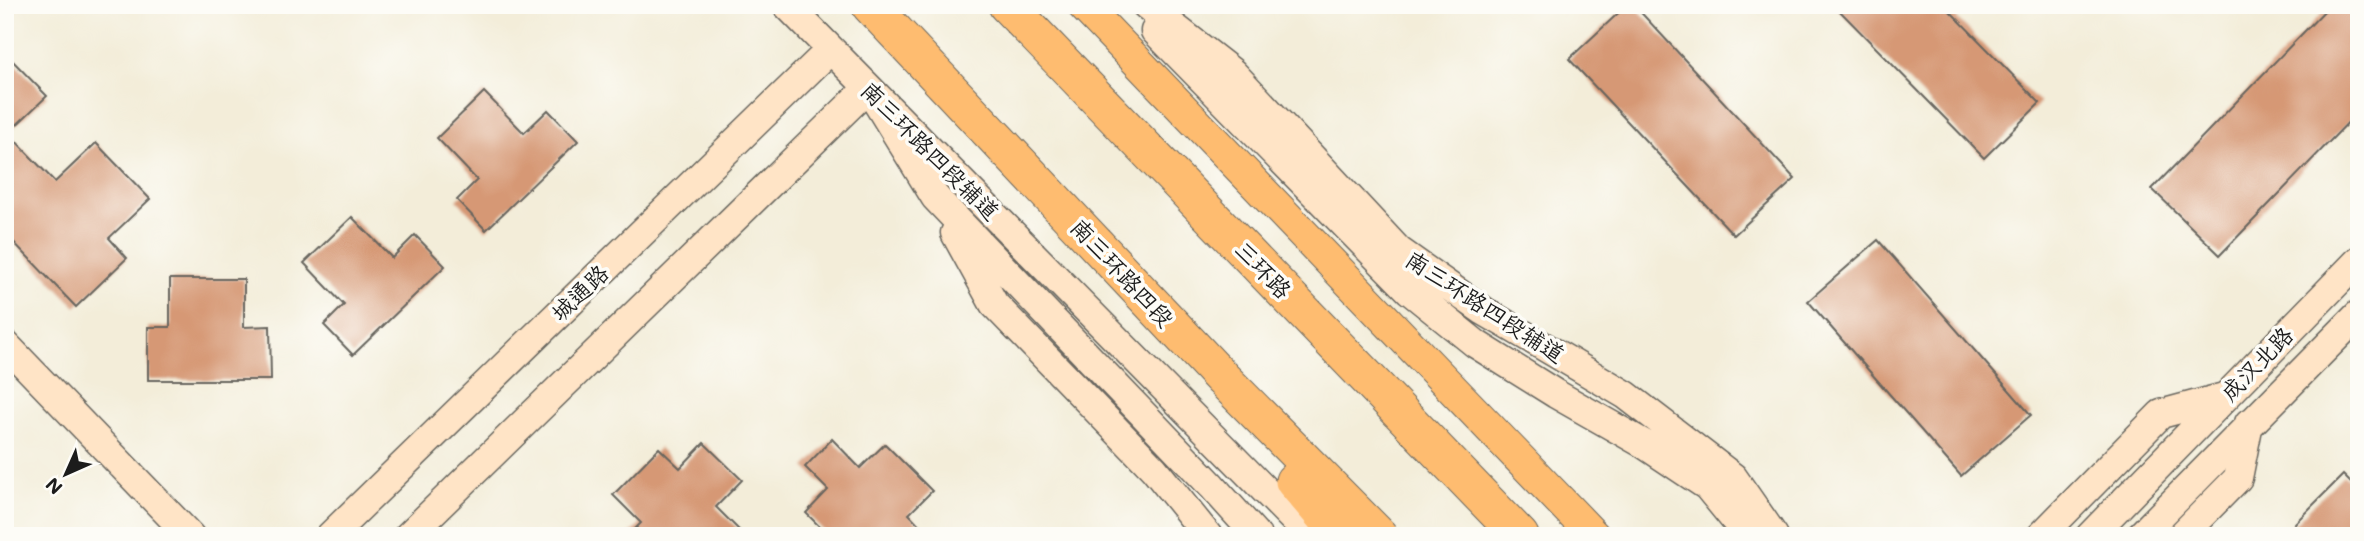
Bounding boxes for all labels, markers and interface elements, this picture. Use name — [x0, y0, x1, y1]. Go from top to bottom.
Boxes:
street label: 南三环路四段辅道 — [855, 75, 1006, 226]
street label: 南三环路四段 — [1065, 212, 1181, 333]
street label: 三环路 — [1229, 234, 1298, 305]
street label: 南三环路四段辅道 — [1400, 243, 1571, 369]
street label: 城通路 — [544, 258, 615, 327]
street label: 成汉北路 — [2214, 320, 2299, 407]
north arrow — [32, 440, 102, 510]
text: N — [40, 472, 68, 500]

